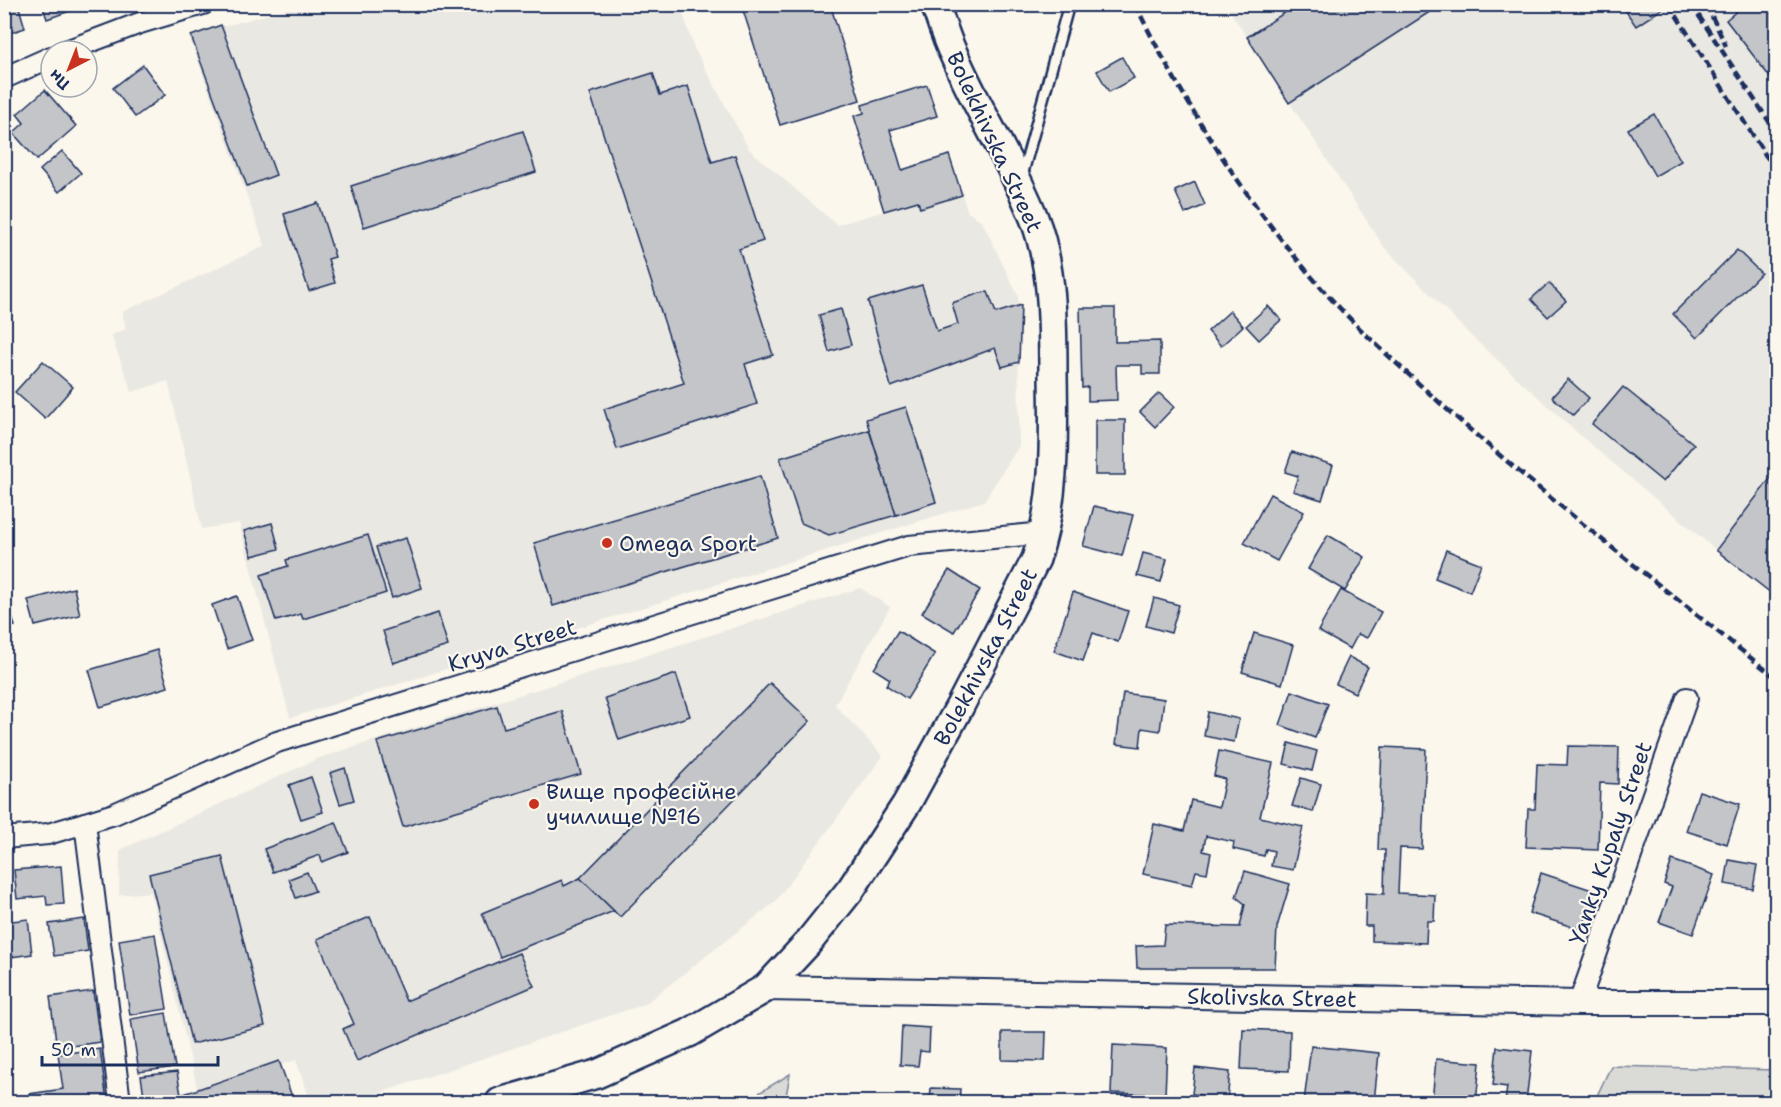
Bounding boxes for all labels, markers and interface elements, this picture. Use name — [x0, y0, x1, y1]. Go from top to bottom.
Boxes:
north arrow — [39, 39, 99, 99]
street label: Bolekhivska Street — [940, 47, 1049, 237]
text: Пн — [44, 65, 74, 95]
place label: Omega Sport — [619, 529, 757, 558]
marker: Omega Sport — [600, 536, 614, 550]
street label: Bolekhivska Street — [927, 563, 1044, 751]
street label: Kryva Street — [444, 612, 580, 679]
street label: Yanky Kupaly Street — [1562, 738, 1659, 949]
place label: Вище професійне училище №16 — [546, 777, 737, 831]
marker: Вище професійне училище №16 — [527, 797, 541, 811]
street label: Skolivska Street — [1187, 982, 1357, 1014]
scale bar — [42, 1029, 218, 1067]
text: 50 m — [51, 1038, 96, 1062]

